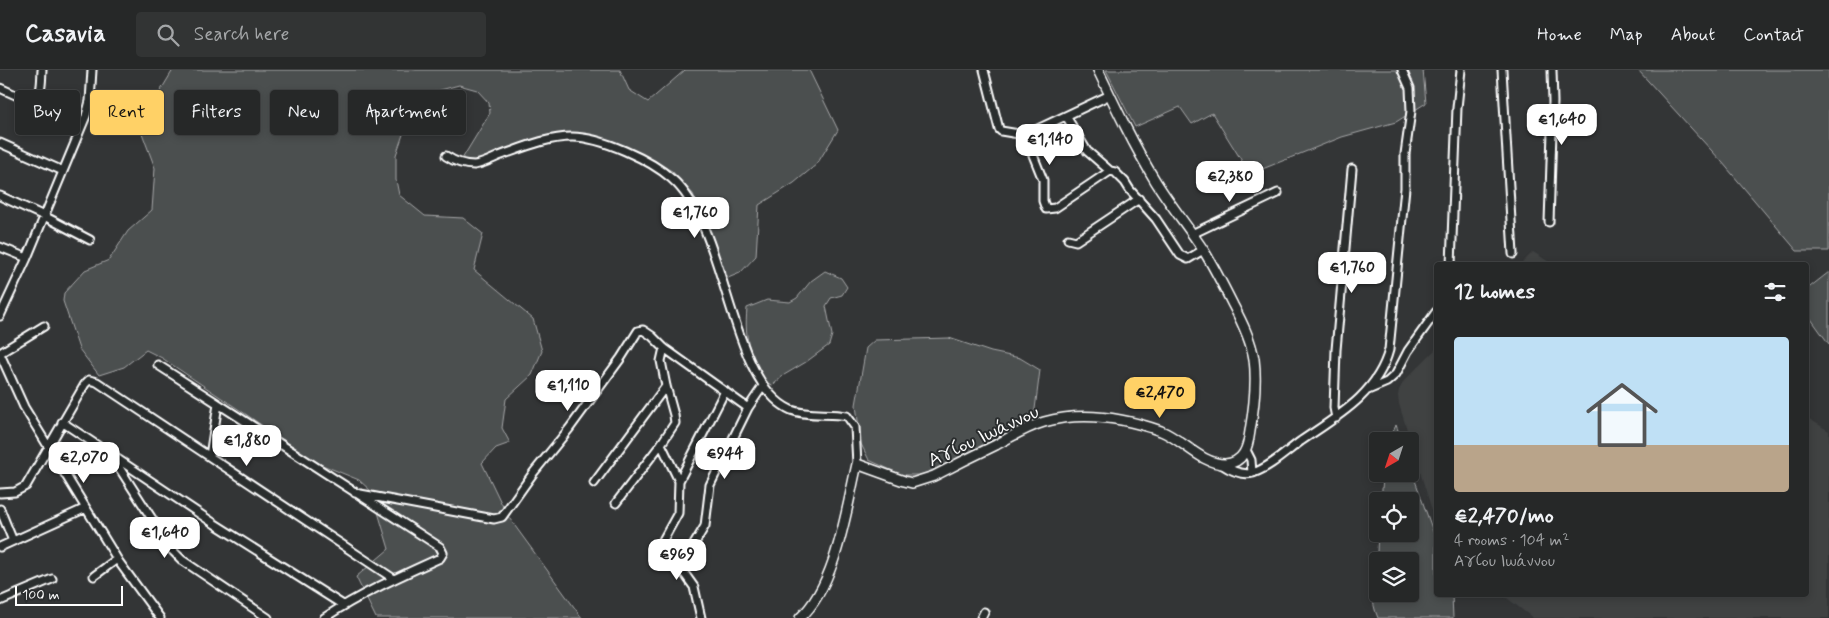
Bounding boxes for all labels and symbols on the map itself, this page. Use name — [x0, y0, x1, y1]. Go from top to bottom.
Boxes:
pin: €1,640 — [1521, 104, 1603, 146]
pin: €1,140 — [1009, 124, 1091, 166]
pin: €2,380 — [1189, 160, 1271, 203]
pin: €1,760 — [654, 196, 736, 239]
pin: €1,760 — [1311, 252, 1393, 294]
pin: €1,110 — [527, 370, 609, 412]
pin: €2,470 — [1119, 376, 1201, 419]
street label: Αγίου Ιωάννου — [924, 400, 1043, 473]
pin: €1,880 — [206, 424, 288, 467]
north arrow — [1369, 432, 1419, 482]
pin: €944 — [695, 438, 755, 480]
pin: €2,070 — [43, 442, 125, 484]
pin: €1,640 — [124, 516, 206, 559]
pin: €969 — [647, 538, 707, 581]
scale bar — [15, 583, 122, 606]

